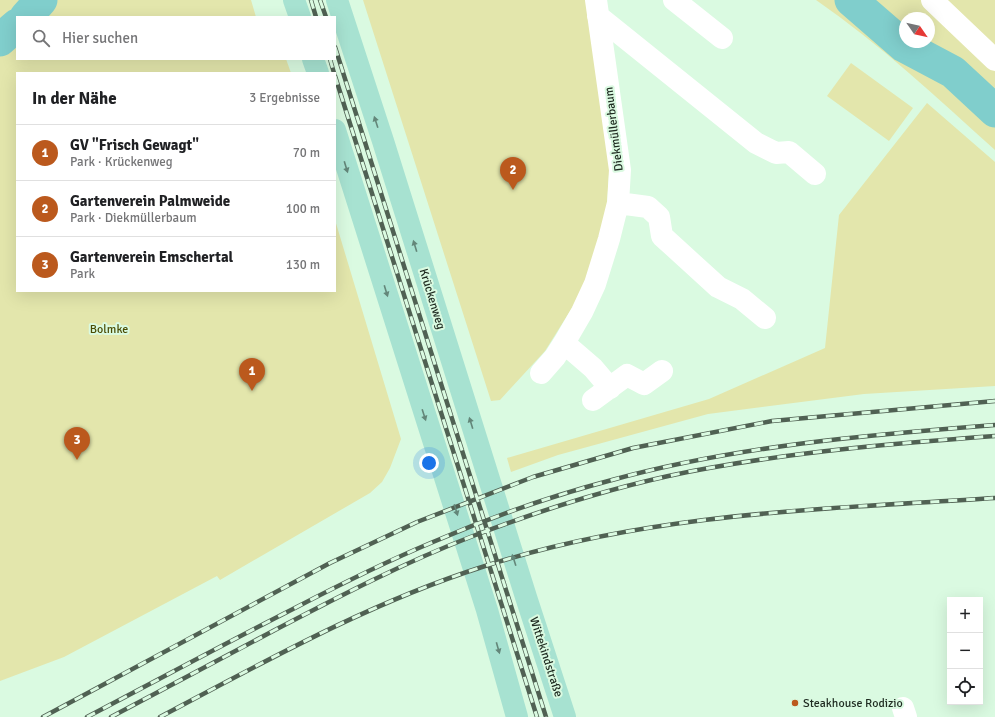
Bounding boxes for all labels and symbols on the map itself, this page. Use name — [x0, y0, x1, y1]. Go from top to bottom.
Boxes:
north arrow — [899, 12, 935, 48]
street label: Diekmüllerbaum — [601, 86, 627, 172]
one-way arrow — [373, 115, 379, 127]
pin: 2 — [500, 157, 526, 190]
one-way arrow — [344, 162, 350, 174]
one-way arrow — [412, 239, 418, 251]
street label: Krückenweg — [416, 267, 448, 331]
one-way arrow — [383, 285, 389, 297]
park label: Bolmke — [90, 322, 128, 337]
pin: 1 — [239, 358, 265, 391]
one-way arrow — [422, 410, 428, 422]
one-way arrow — [468, 417, 474, 429]
pin: 3 — [64, 427, 90, 460]
your location — [419, 453, 439, 473]
one-way arrow — [453, 505, 459, 517]
one-way arrow — [511, 554, 517, 566]
street label: Wittekindstraße — [526, 615, 566, 699]
one-way arrow — [495, 642, 501, 654]
place label: Steakhouse Rodizio — [803, 696, 903, 711]
marker: Steakhouse Rodizio — [790, 698, 800, 708]

